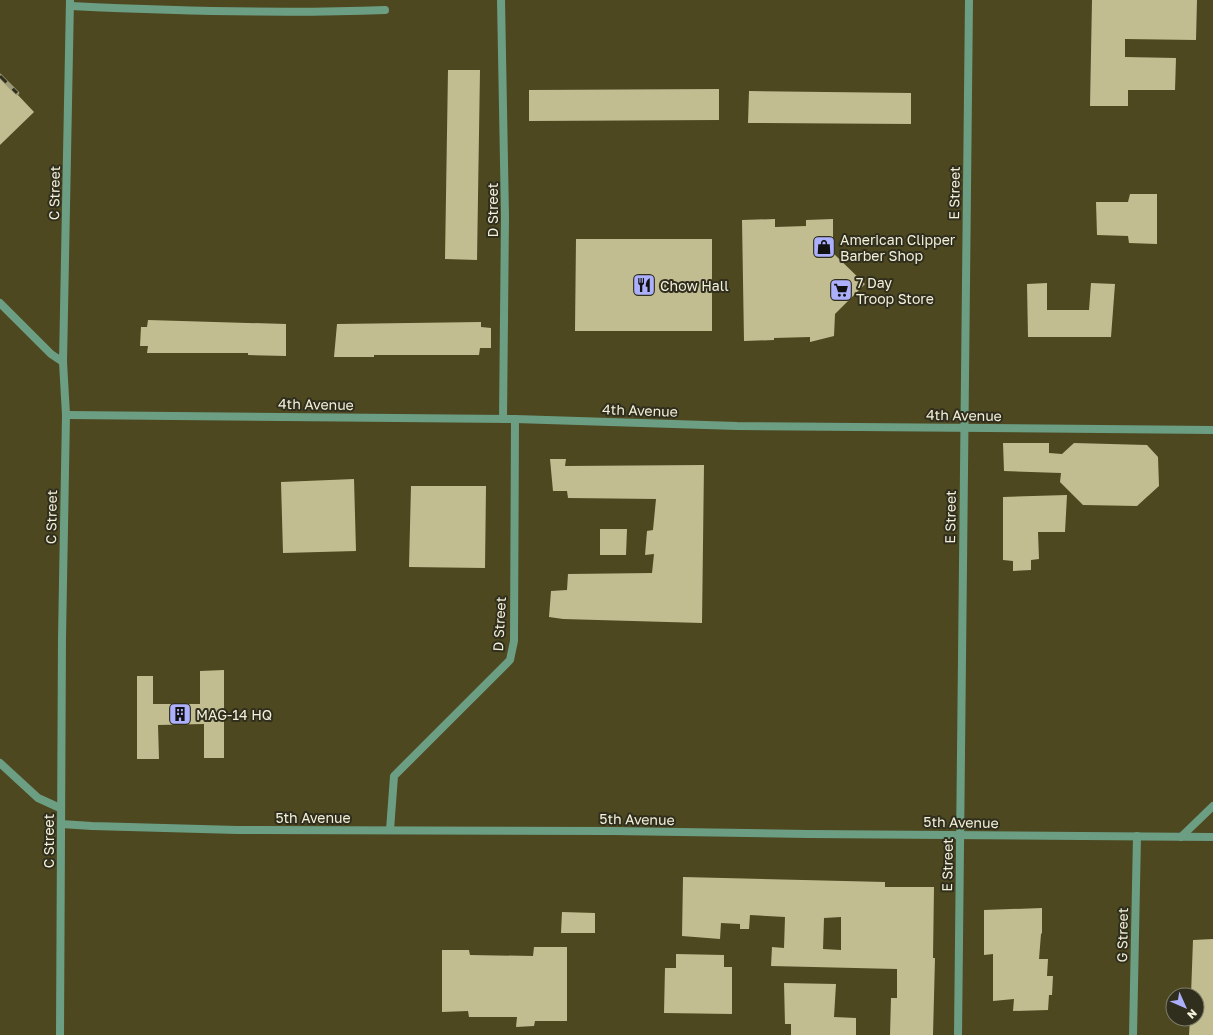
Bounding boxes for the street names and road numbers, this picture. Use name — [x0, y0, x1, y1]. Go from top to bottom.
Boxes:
street label: C Street — [45, 166, 63, 220]
street label: E Street — [945, 166, 963, 220]
street label: D Street — [484, 183, 501, 237]
street label: 4th Avenue — [278, 395, 354, 413]
street label: 4th Avenue — [602, 400, 678, 420]
street label: 4th Avenue — [926, 406, 1002, 424]
street label: C Street — [42, 490, 60, 544]
street label: E Street — [941, 490, 959, 544]
street label: D Street — [489, 596, 509, 652]
street label: 5th Avenue — [275, 809, 351, 826]
street label: 5th Avenue — [599, 810, 675, 828]
street label: 5th Avenue — [923, 813, 999, 831]
street label: C Street — [40, 814, 57, 868]
street label: E Street — [938, 838, 956, 892]
street label: G Street — [1113, 907, 1131, 963]

